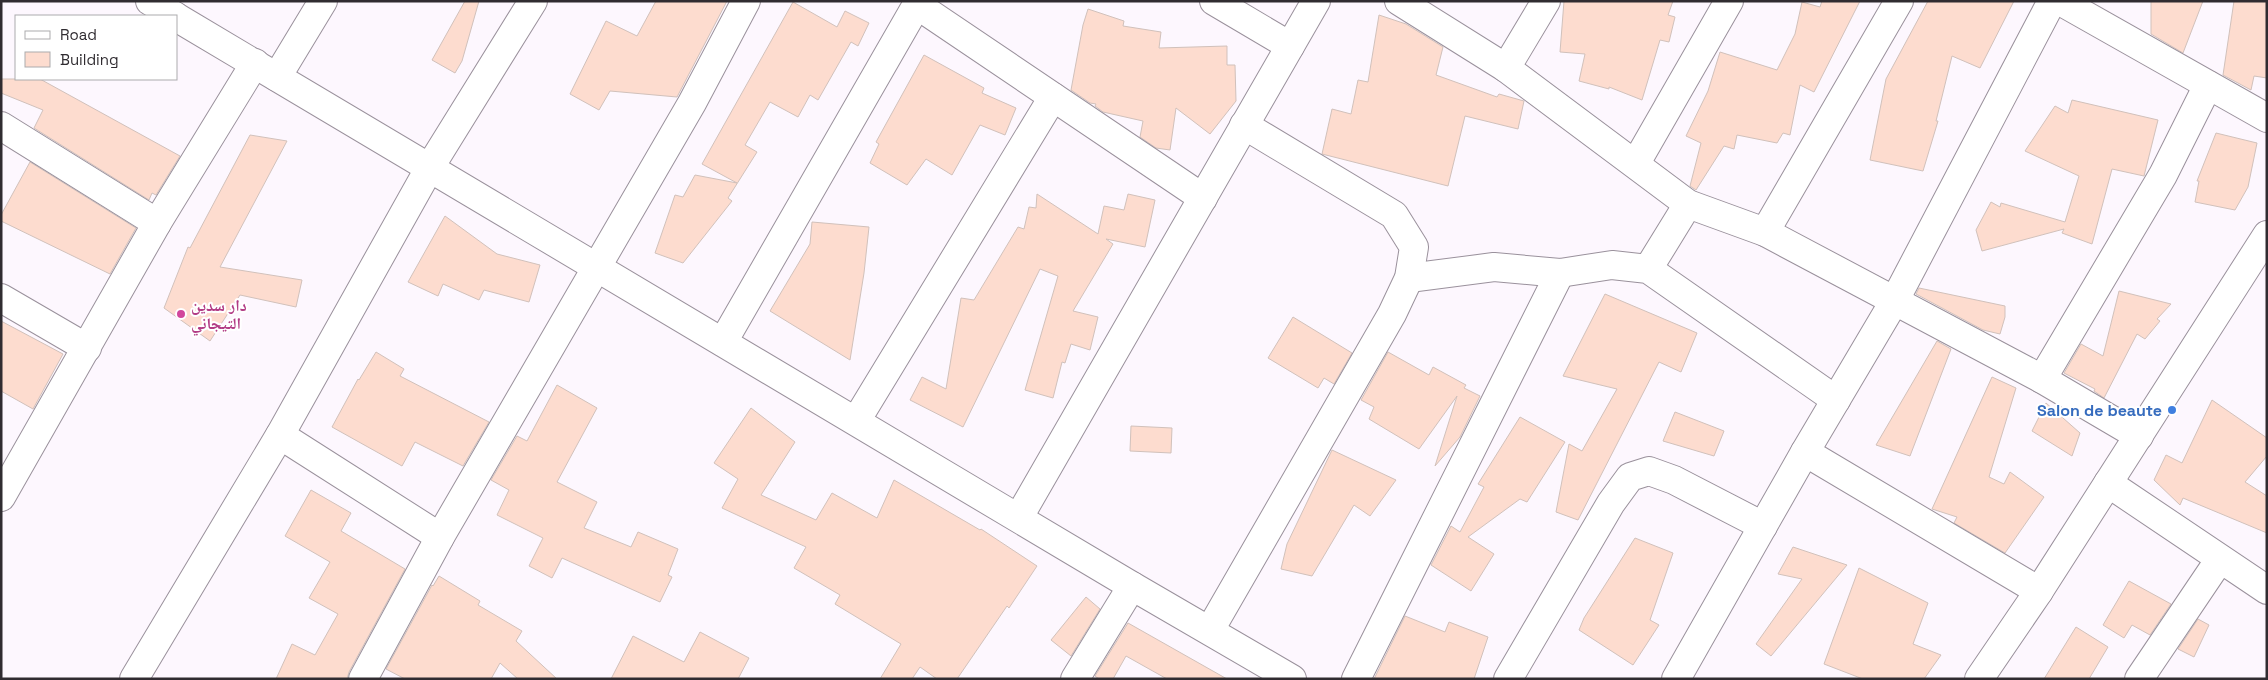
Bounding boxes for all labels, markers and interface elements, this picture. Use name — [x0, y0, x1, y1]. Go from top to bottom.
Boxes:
legend — [15, 15, 178, 80]
text: Road — [60, 25, 97, 44]
text: Building — [60, 50, 119, 69]
place label: دار سدين التيجاني — [191, 295, 247, 335]
marker: دار سدين التيجاني — [175, 308, 187, 320]
place label: Salon de beaute — [2037, 400, 2162, 421]
marker: Salon de beaute — [2166, 404, 2178, 416]

